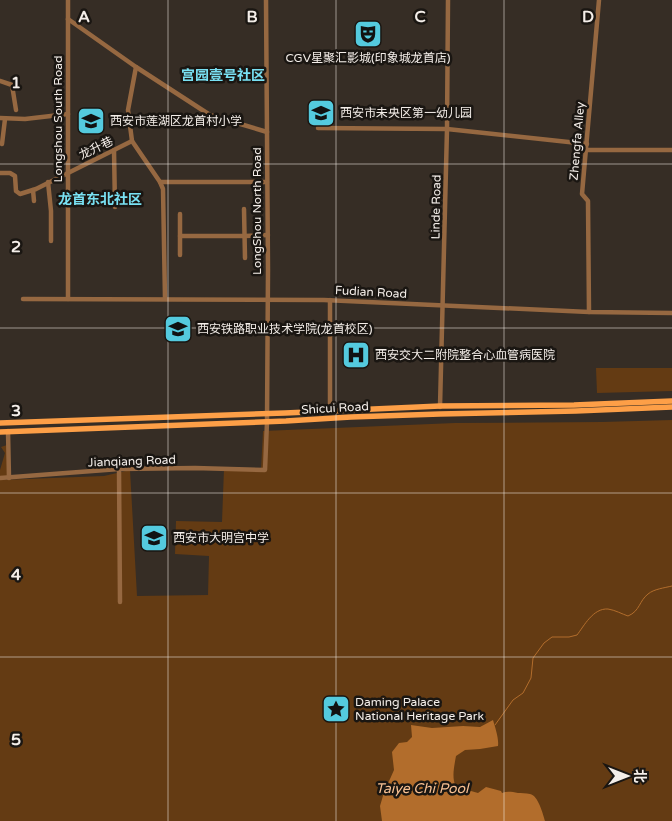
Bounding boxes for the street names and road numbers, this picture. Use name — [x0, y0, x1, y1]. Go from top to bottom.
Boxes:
street label: Longshou South Road — [51, 55, 65, 183]
street label: Zhengfa Alley — [567, 101, 587, 181]
street label: 龙升巷 — [77, 134, 115, 162]
street label: LongShou North Road — [250, 147, 264, 275]
street label: Linde Road — [428, 174, 444, 240]
street label: Fudian Road — [335, 283, 407, 301]
street label: Shicui Road — [301, 399, 369, 417]
street label: Jianqiang Road — [88, 452, 176, 470]

